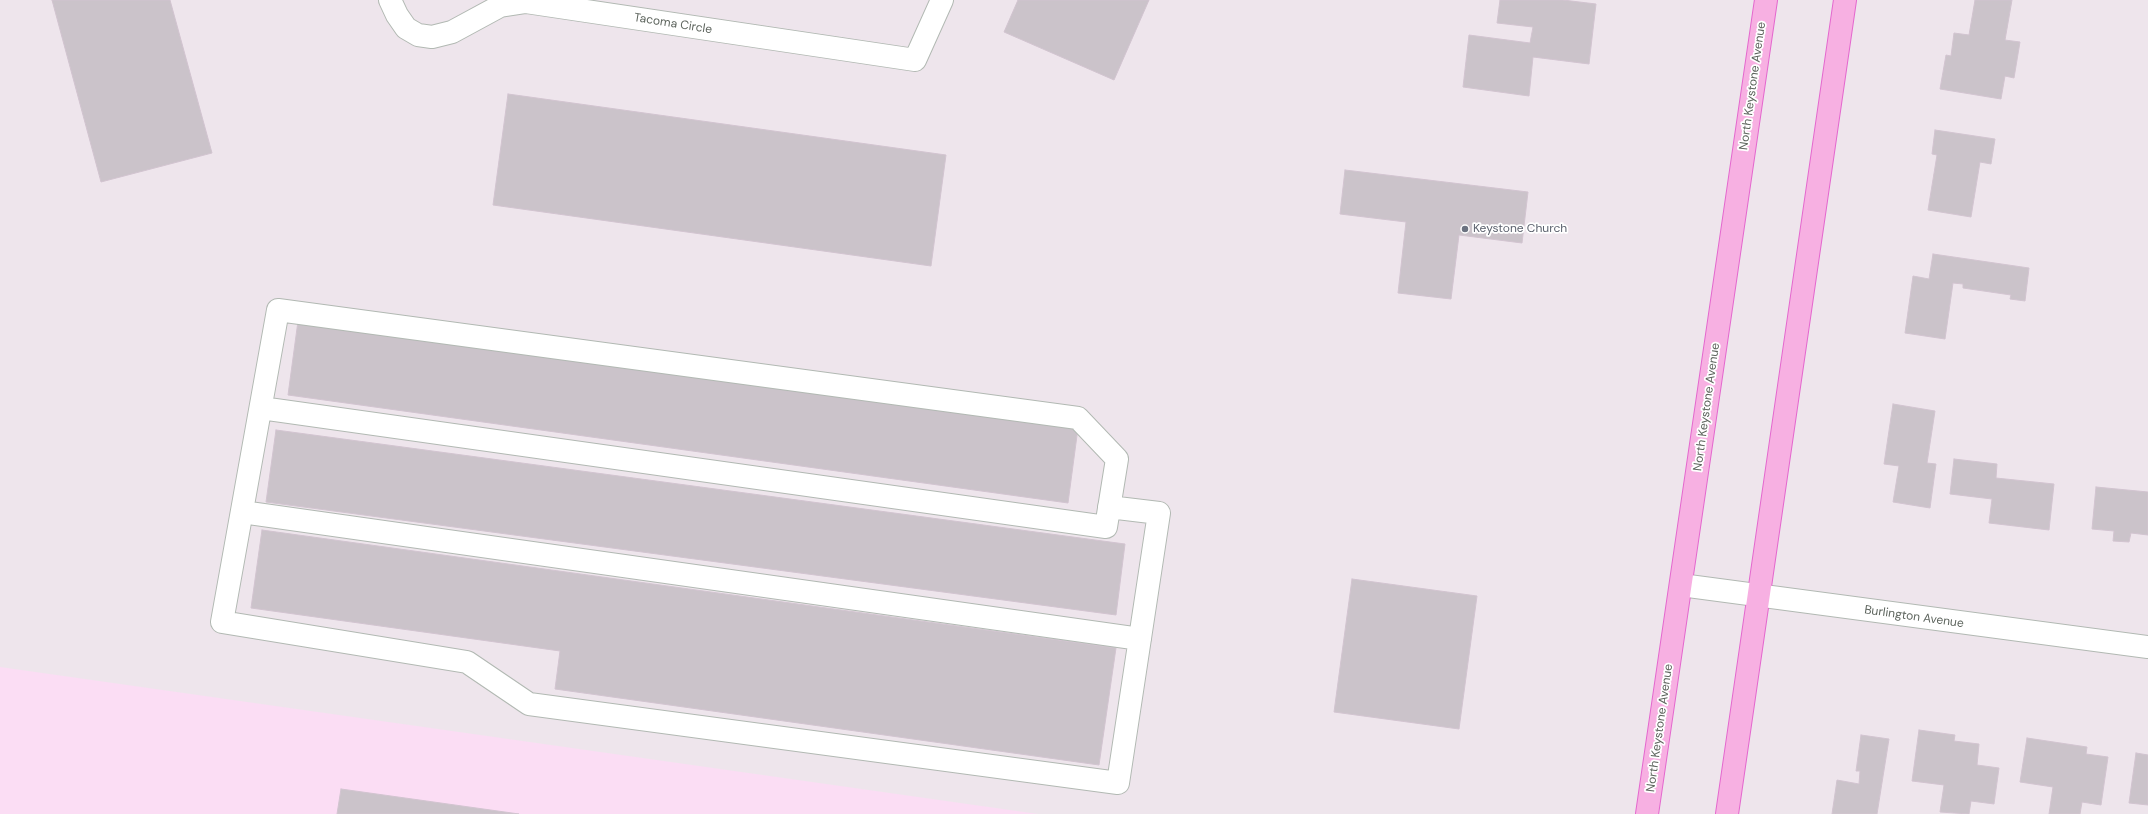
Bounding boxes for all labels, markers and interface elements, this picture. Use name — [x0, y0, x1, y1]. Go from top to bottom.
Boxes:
street label: Tacoma Circle — [633, 11, 713, 37]
street label: North Keystone Avenue — [1737, 21, 1769, 151]
place label: Keystone Church — [1473, 222, 1567, 236]
marker: Keystone Church — [1460, 224, 1470, 234]
street label: North Keystone Avenue — [1691, 342, 1723, 472]
street label: Burlington Avenue — [1863, 603, 1965, 631]
street label: North Keystone Avenue — [1644, 663, 1676, 793]

